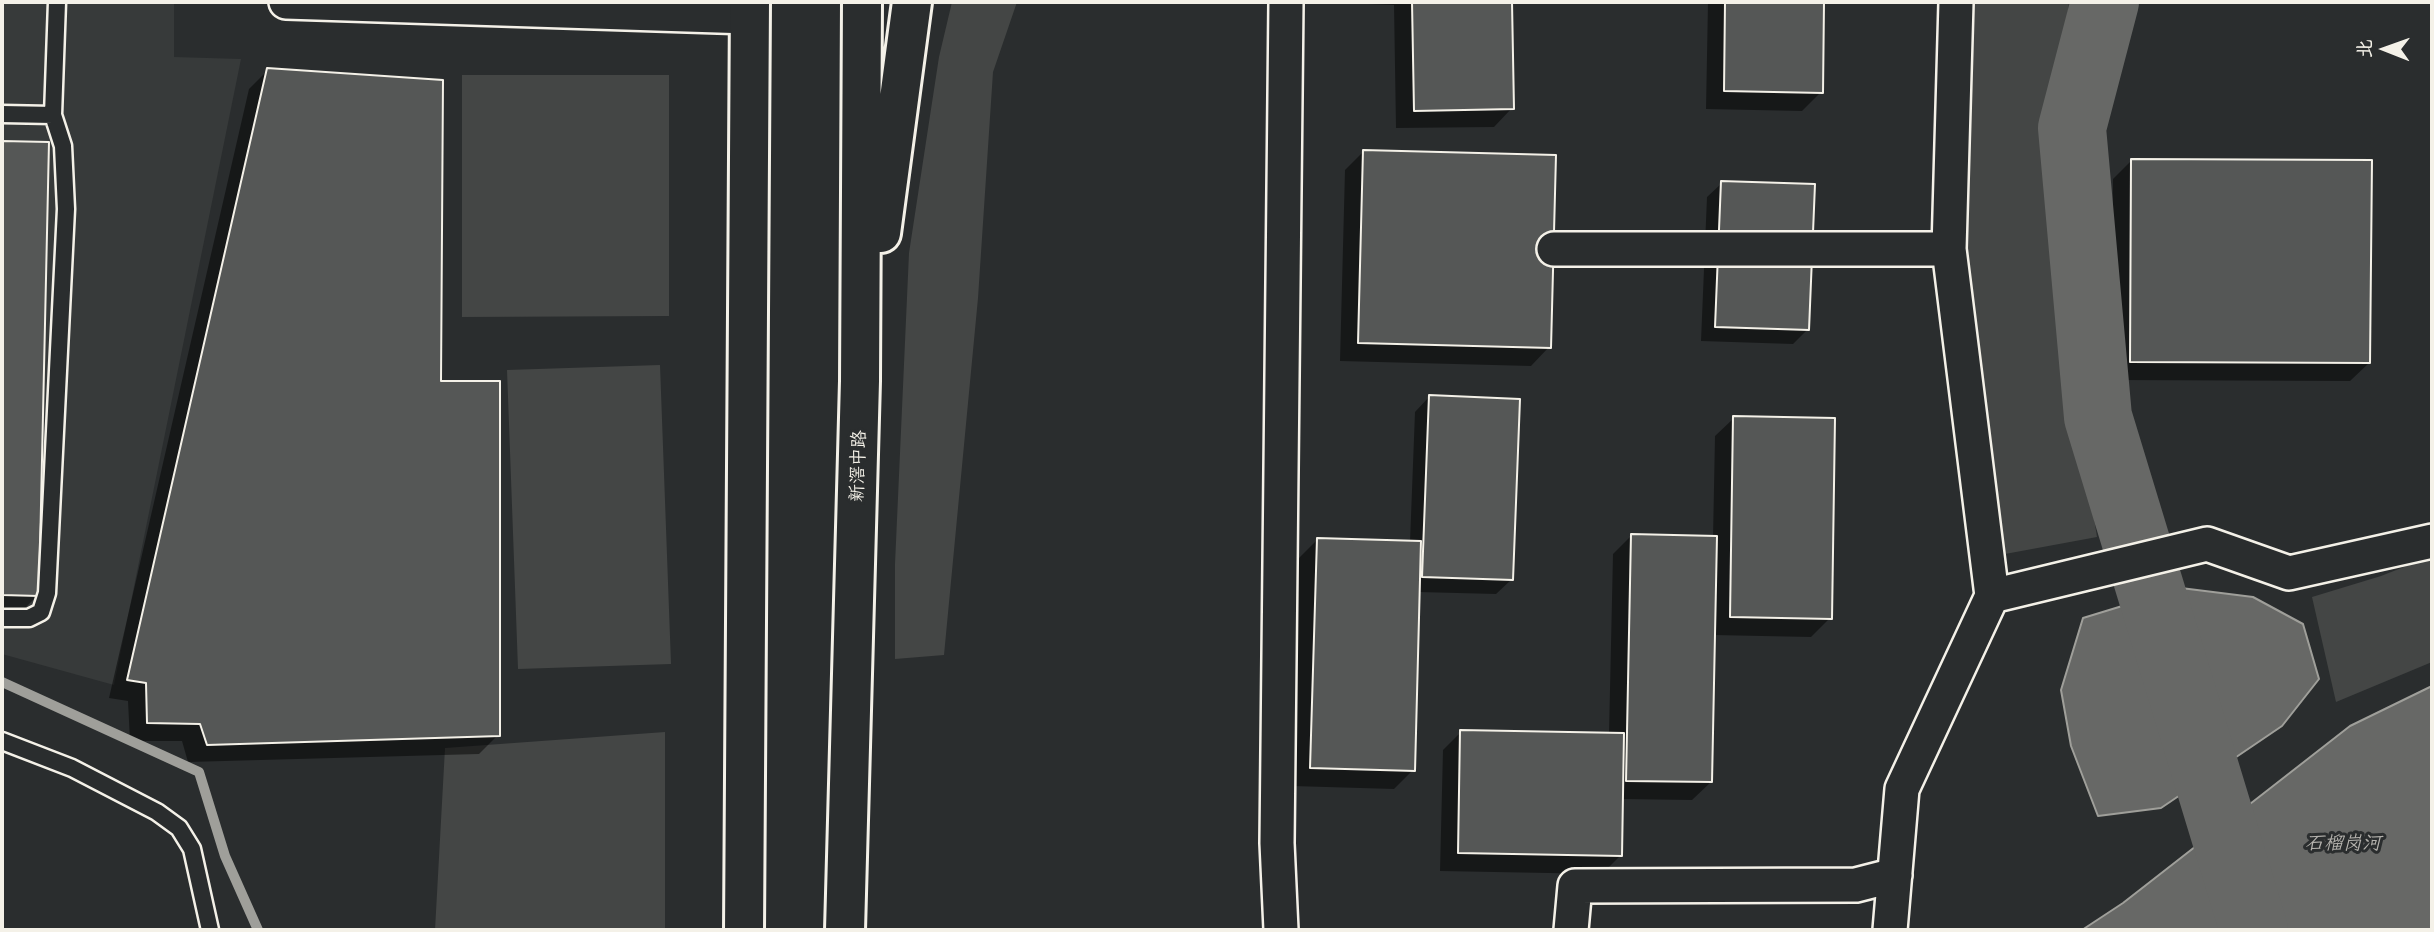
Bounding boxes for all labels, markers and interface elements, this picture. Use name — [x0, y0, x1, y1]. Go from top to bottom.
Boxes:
north arrow — [2350, 14, 2420, 84]
text: 北 — [2351, 39, 2376, 58]
street label: 新滘中路 — [846, 430, 870, 502]
water label: 石榴岗河 — [2305, 832, 2381, 854]

